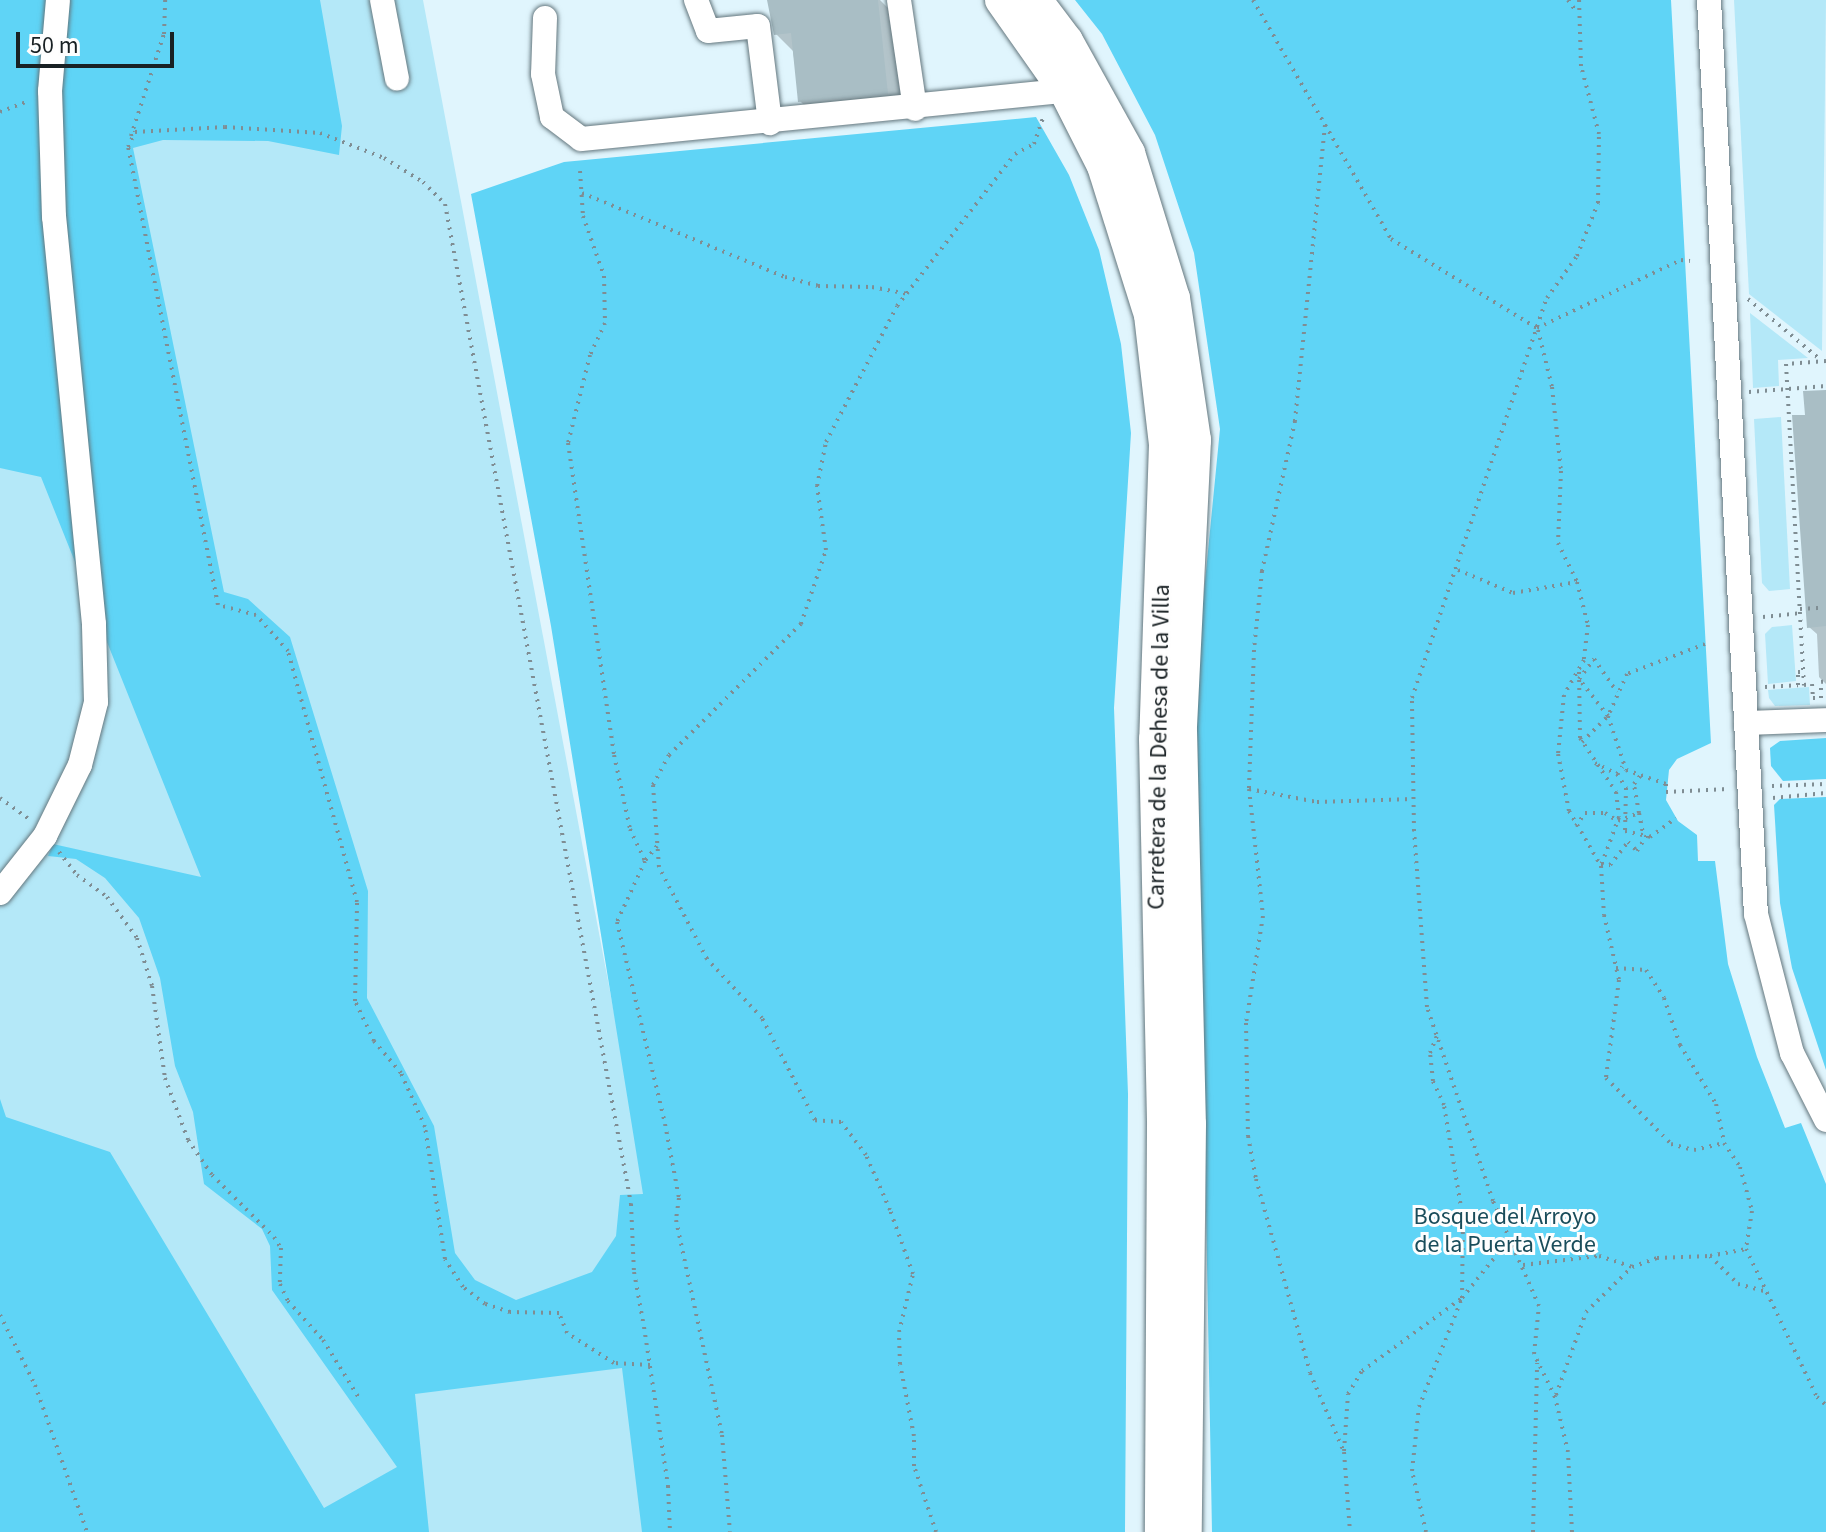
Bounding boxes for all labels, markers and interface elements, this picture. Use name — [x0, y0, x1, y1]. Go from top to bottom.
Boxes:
scale bar — [20, 16, 178, 66]
text: 50 m — [30, 28, 79, 63]
street label: Carretera de la Dehesa de la Villa — [1142, 584, 1176, 910]
park label: Bosque del Arroyo de la Puerta Verde — [1414, 1203, 1596, 1259]

